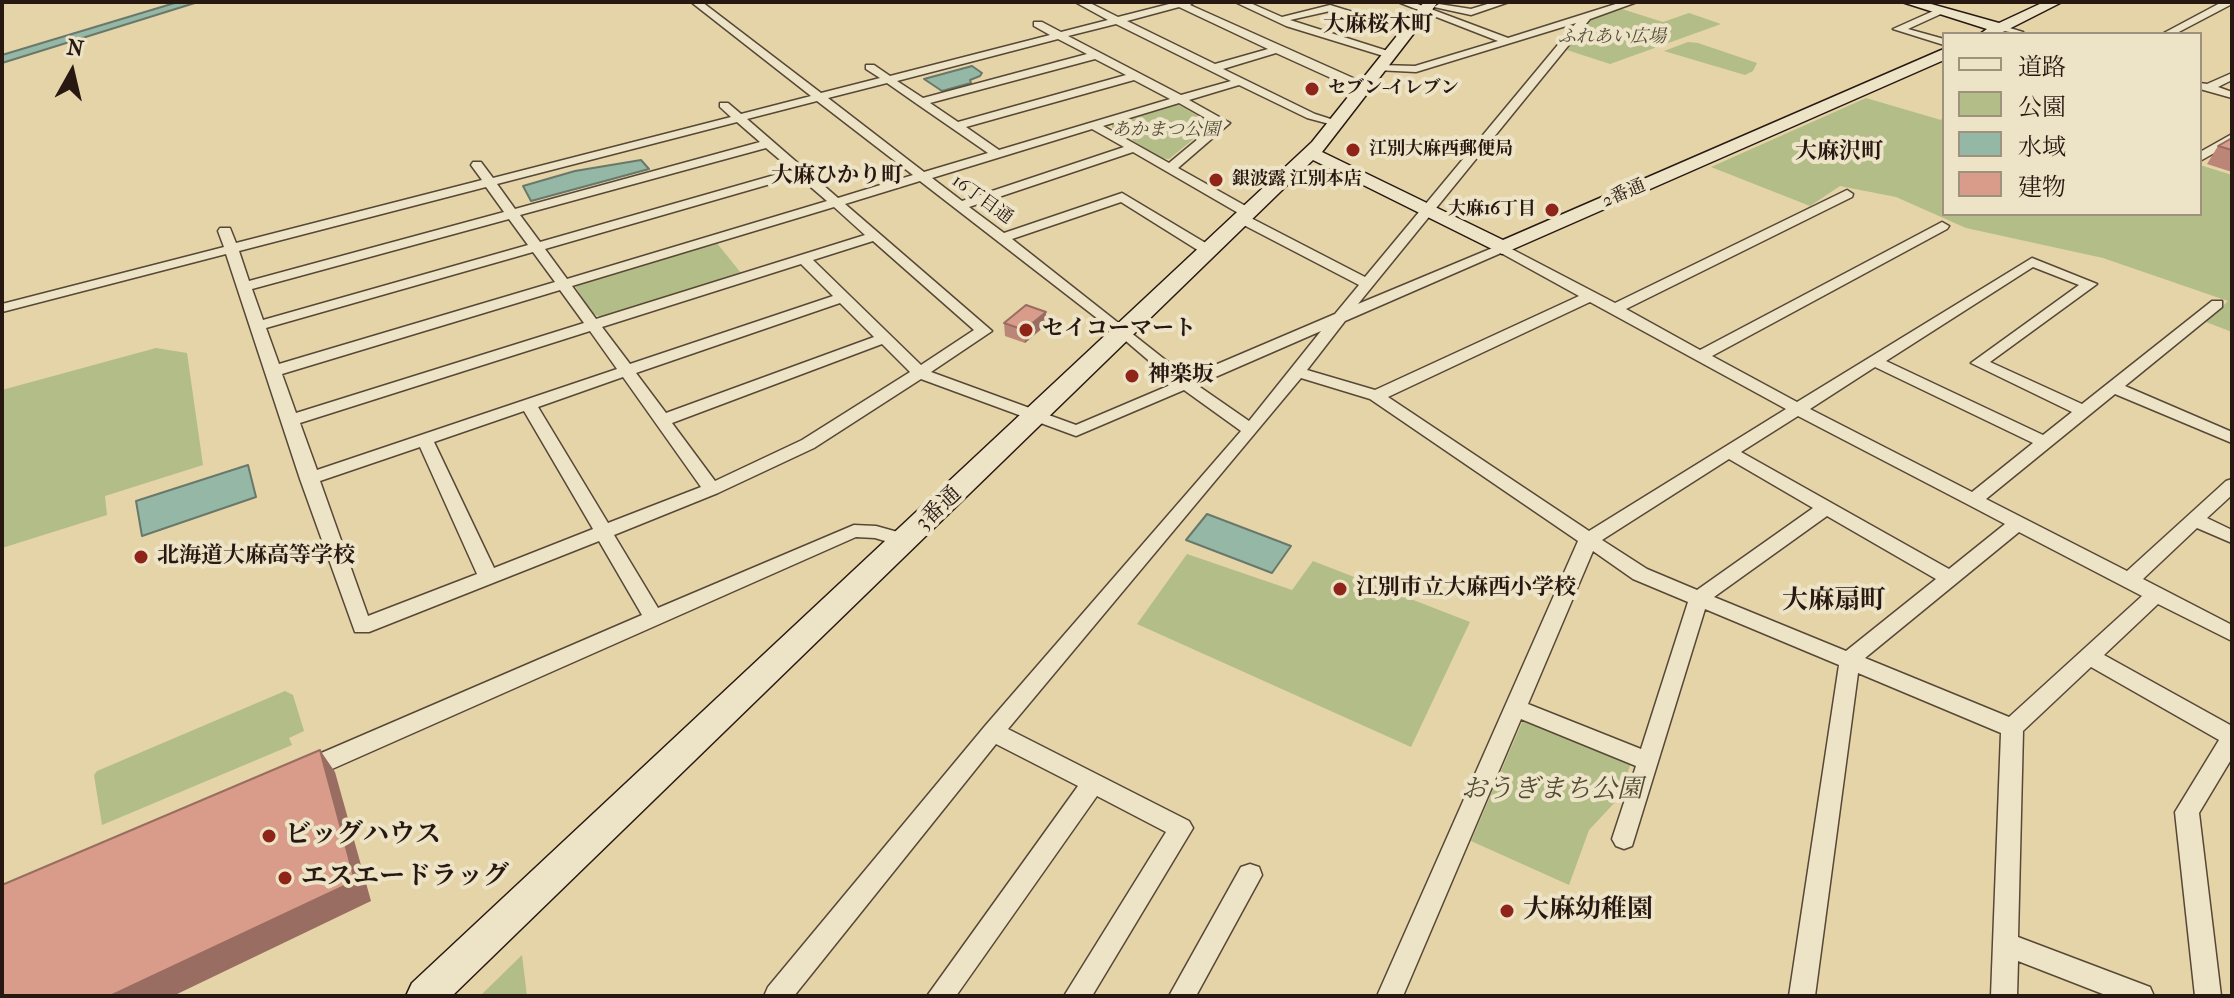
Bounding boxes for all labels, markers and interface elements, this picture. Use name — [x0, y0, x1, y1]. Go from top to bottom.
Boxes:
district label: 大麻桜木町 — [1323, 13, 1433, 39]
park label: ふれあい広場 — [1558, 27, 1666, 49]
north arrow — [32, 32, 112, 112]
legend — [1942, 32, 2202, 216]
text: N — [65, 34, 85, 62]
text: 道路 — [2018, 53, 2066, 81]
place label: セブン-イレブン — [1328, 78, 1459, 100]
marker: セブン-イレブン — [1303, 80, 1321, 98]
text: 公園 — [2018, 93, 2066, 121]
park label: あかまつ公園 — [1112, 120, 1220, 142]
text: 水域 — [2018, 133, 2066, 161]
place label: 江別大麻西郵便局 — [1369, 139, 1513, 161]
district label: 大麻沢町 — [1795, 140, 1883, 166]
marker: 江別大麻西郵便局 — [1344, 141, 1362, 159]
district label: 大麻ひかり町 — [771, 164, 903, 190]
place label: 銀波露 江別本店 — [1232, 169, 1362, 191]
street label: 16丁目通 — [947, 171, 1017, 229]
marker: 銀波露 江別本店 — [1207, 171, 1225, 189]
text: 建物 — [2018, 173, 2066, 201]
street label: 2番通 — [1599, 175, 1649, 213]
place label: 大麻16丁目 — [1448, 199, 1536, 221]
marker: 大麻16丁目 — [1543, 201, 1561, 219]
place label: セイコーマート — [1042, 317, 1196, 343]
marker: セイコーマート — [1017, 321, 1035, 339]
place label: 神楽坂 — [1148, 363, 1214, 389]
marker: 神楽坂 — [1123, 367, 1141, 385]
street label: 3番通 — [911, 481, 967, 537]
place label: 北海道大麻高等学校 — [157, 544, 355, 570]
marker: 北海道大麻高等学校 — [132, 548, 150, 566]
place label: 江別市立大麻西小学校 — [1356, 576, 1576, 602]
marker: 江別市立大麻西小学校 — [1331, 580, 1349, 598]
district label: 大麻扇町 — [1782, 586, 1886, 618]
park label: おうぎまち公園 — [1461, 775, 1643, 807]
place label: ビッグハウス — [285, 820, 441, 852]
marker: ビッグハウス — [260, 827, 278, 845]
place label: エスエードラッグ — [301, 862, 509, 894]
marker: エスエードラッグ — [276, 869, 294, 887]
place label: 大麻幼稚園 — [1523, 895, 1653, 927]
marker: 大麻幼稚園 — [1498, 902, 1516, 920]

